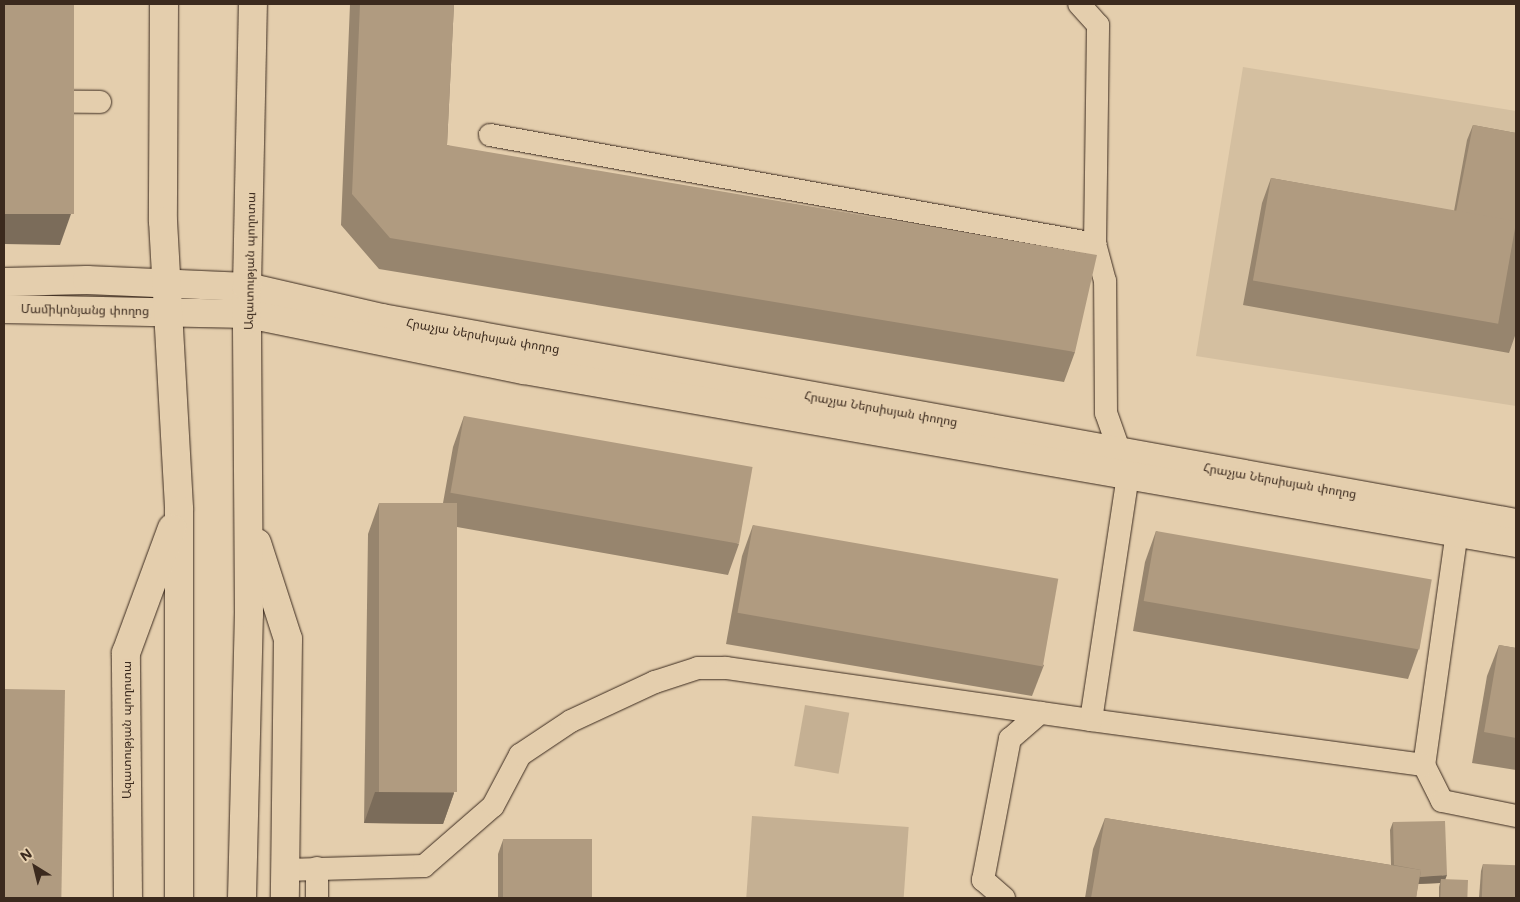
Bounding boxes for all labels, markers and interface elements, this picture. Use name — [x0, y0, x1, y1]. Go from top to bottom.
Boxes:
street label: Ազատության պողոտա — [242, 192, 258, 330]
street label: Մամիկոնյանց փողոց — [21, 302, 149, 318]
street label: Հրաչյա Ներսիսյան փողոց — [405, 315, 561, 357]
street label: Հրաչյա Ներսիսյան փողոց — [803, 388, 959, 430]
street label: Հրաչյա Ներսիսյան փողոց — [1202, 460, 1358, 502]
street label: Ազատության պողոտա — [120, 661, 134, 799]
north arrow — [10, 842, 60, 892]
text: N — [16, 844, 36, 865]

